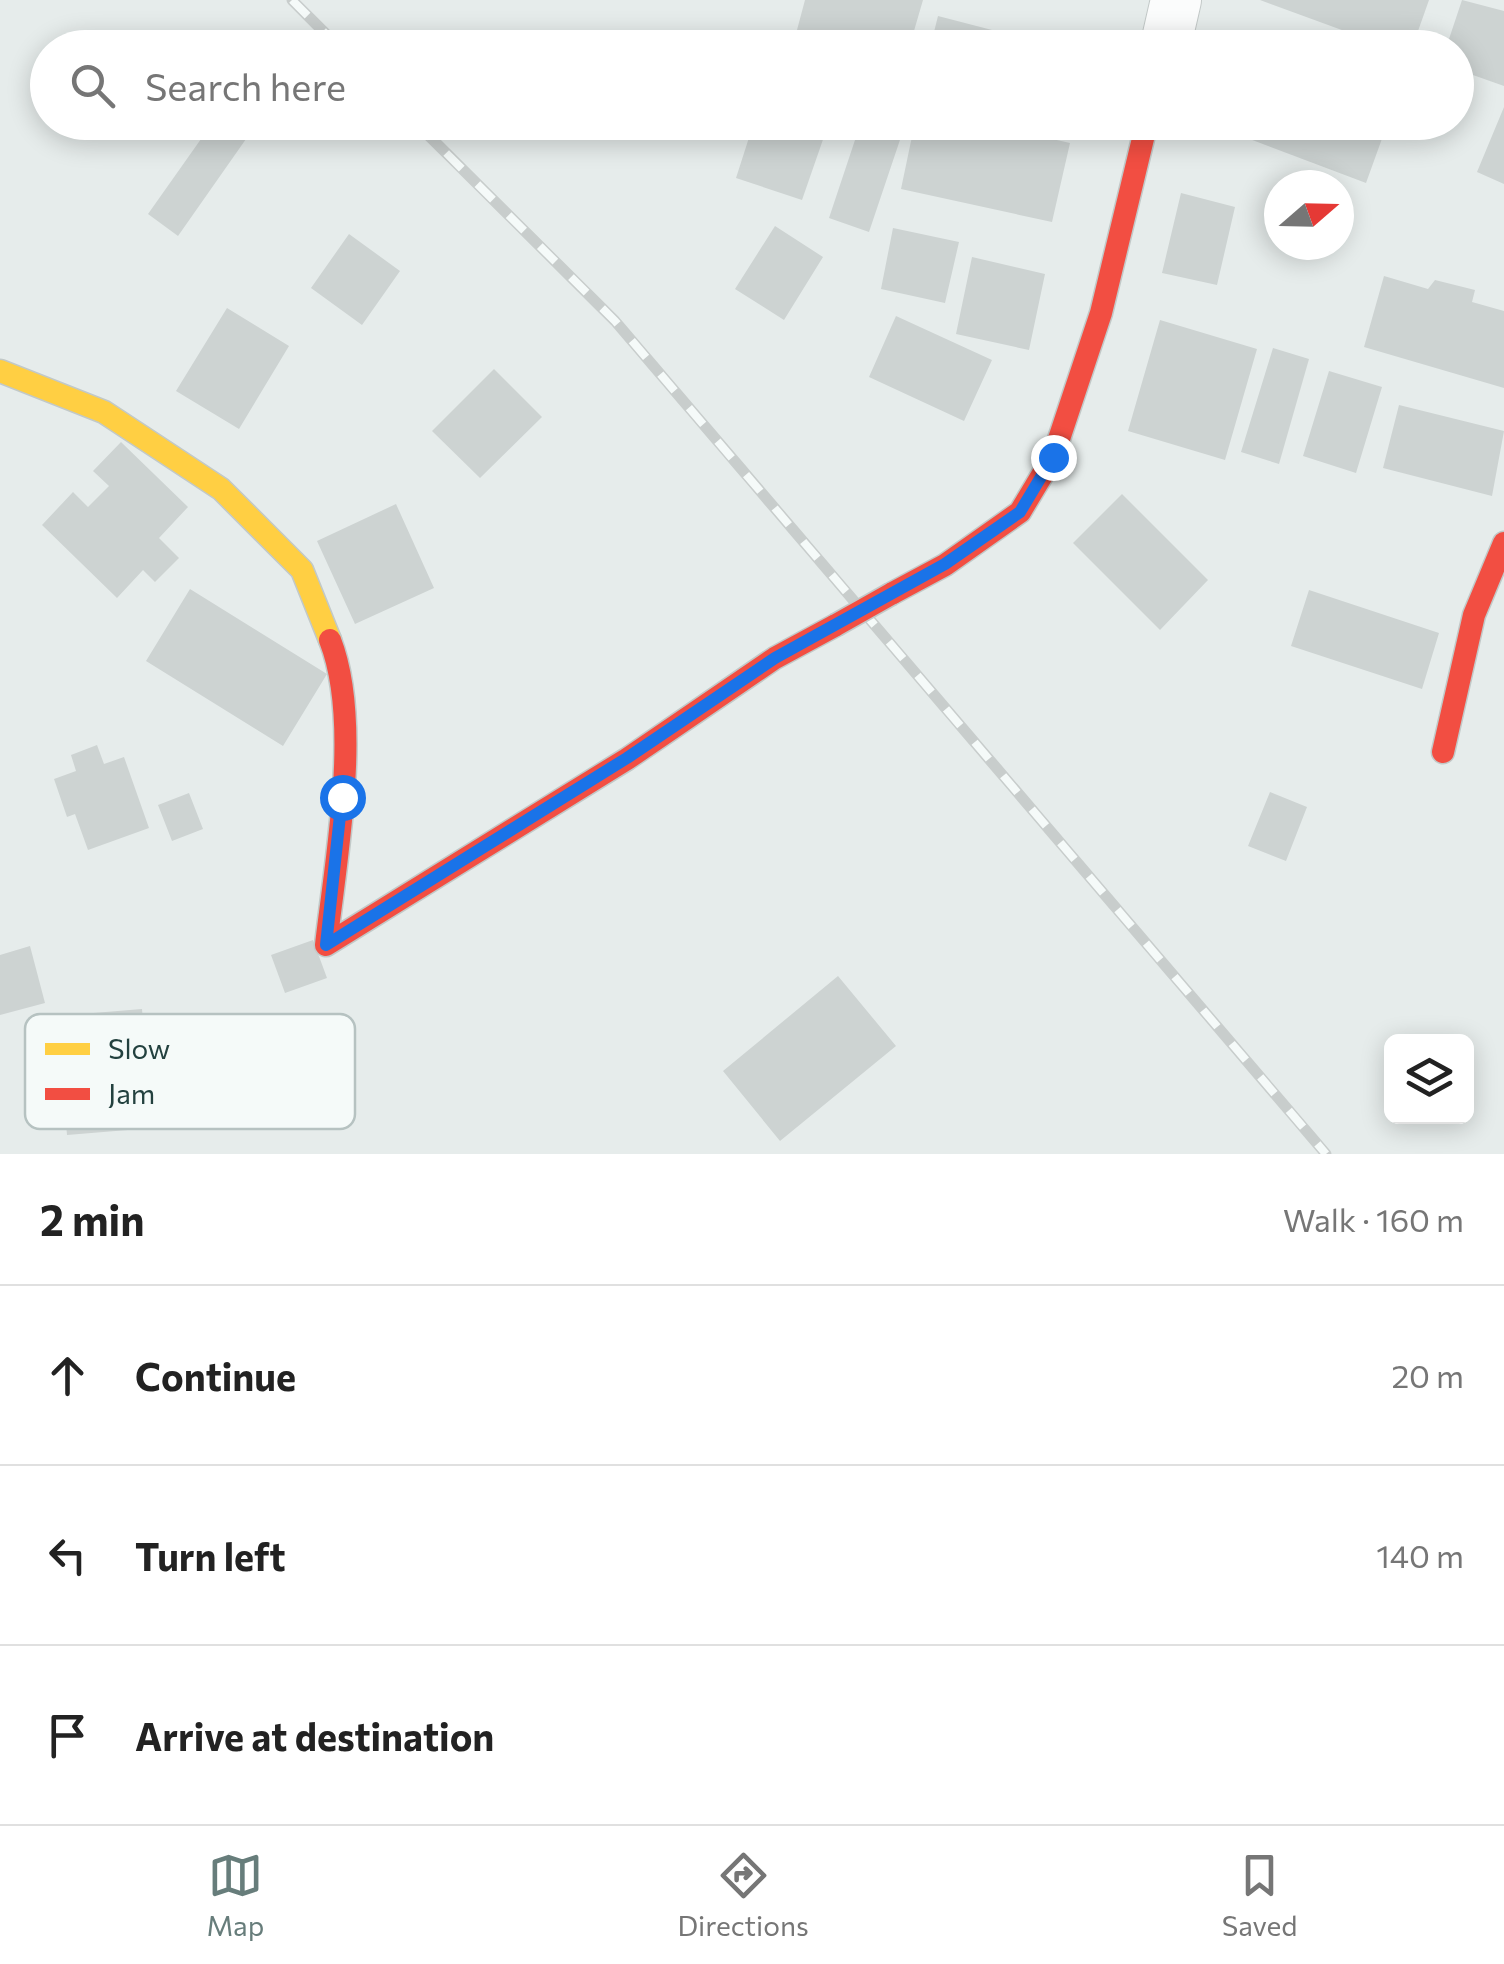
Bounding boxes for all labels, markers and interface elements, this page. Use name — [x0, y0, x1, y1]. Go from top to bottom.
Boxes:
search box — [30, 30, 1474, 140]
icon: search — [65, 58, 120, 113]
text: Search here — [145, 62, 346, 109]
north arrow — [1264, 170, 1354, 260]
route end — [1031, 435, 1077, 481]
route start — [320, 775, 366, 821]
legend — [25, 1014, 355, 1129]
text: Slow — [108, 1031, 170, 1065]
map controls — [1384, 1034, 1474, 1124]
button: layers — [1384, 1034, 1474, 1124]
text: Jam — [108, 1076, 155, 1110]
text: 2 min — [40, 1193, 145, 1245]
text: Walk · 160 m — [1283, 1199, 1464, 1239]
icon: ahead — [40, 1348, 95, 1403]
text: Continue — [135, 1352, 296, 1399]
text: 20 m — [1391, 1355, 1464, 1395]
icon: left — [40, 1528, 95, 1583]
text: Turn left — [135, 1532, 286, 1579]
text: 140 m — [1376, 1535, 1464, 1575]
icon: arrive — [40, 1708, 95, 1763]
text: Arrive at destination — [135, 1712, 494, 1759]
tab: Map — [207, 1848, 264, 1942]
tab: Directions — [677, 1848, 809, 1942]
tab: Saved — [1222, 1848, 1297, 1942]

